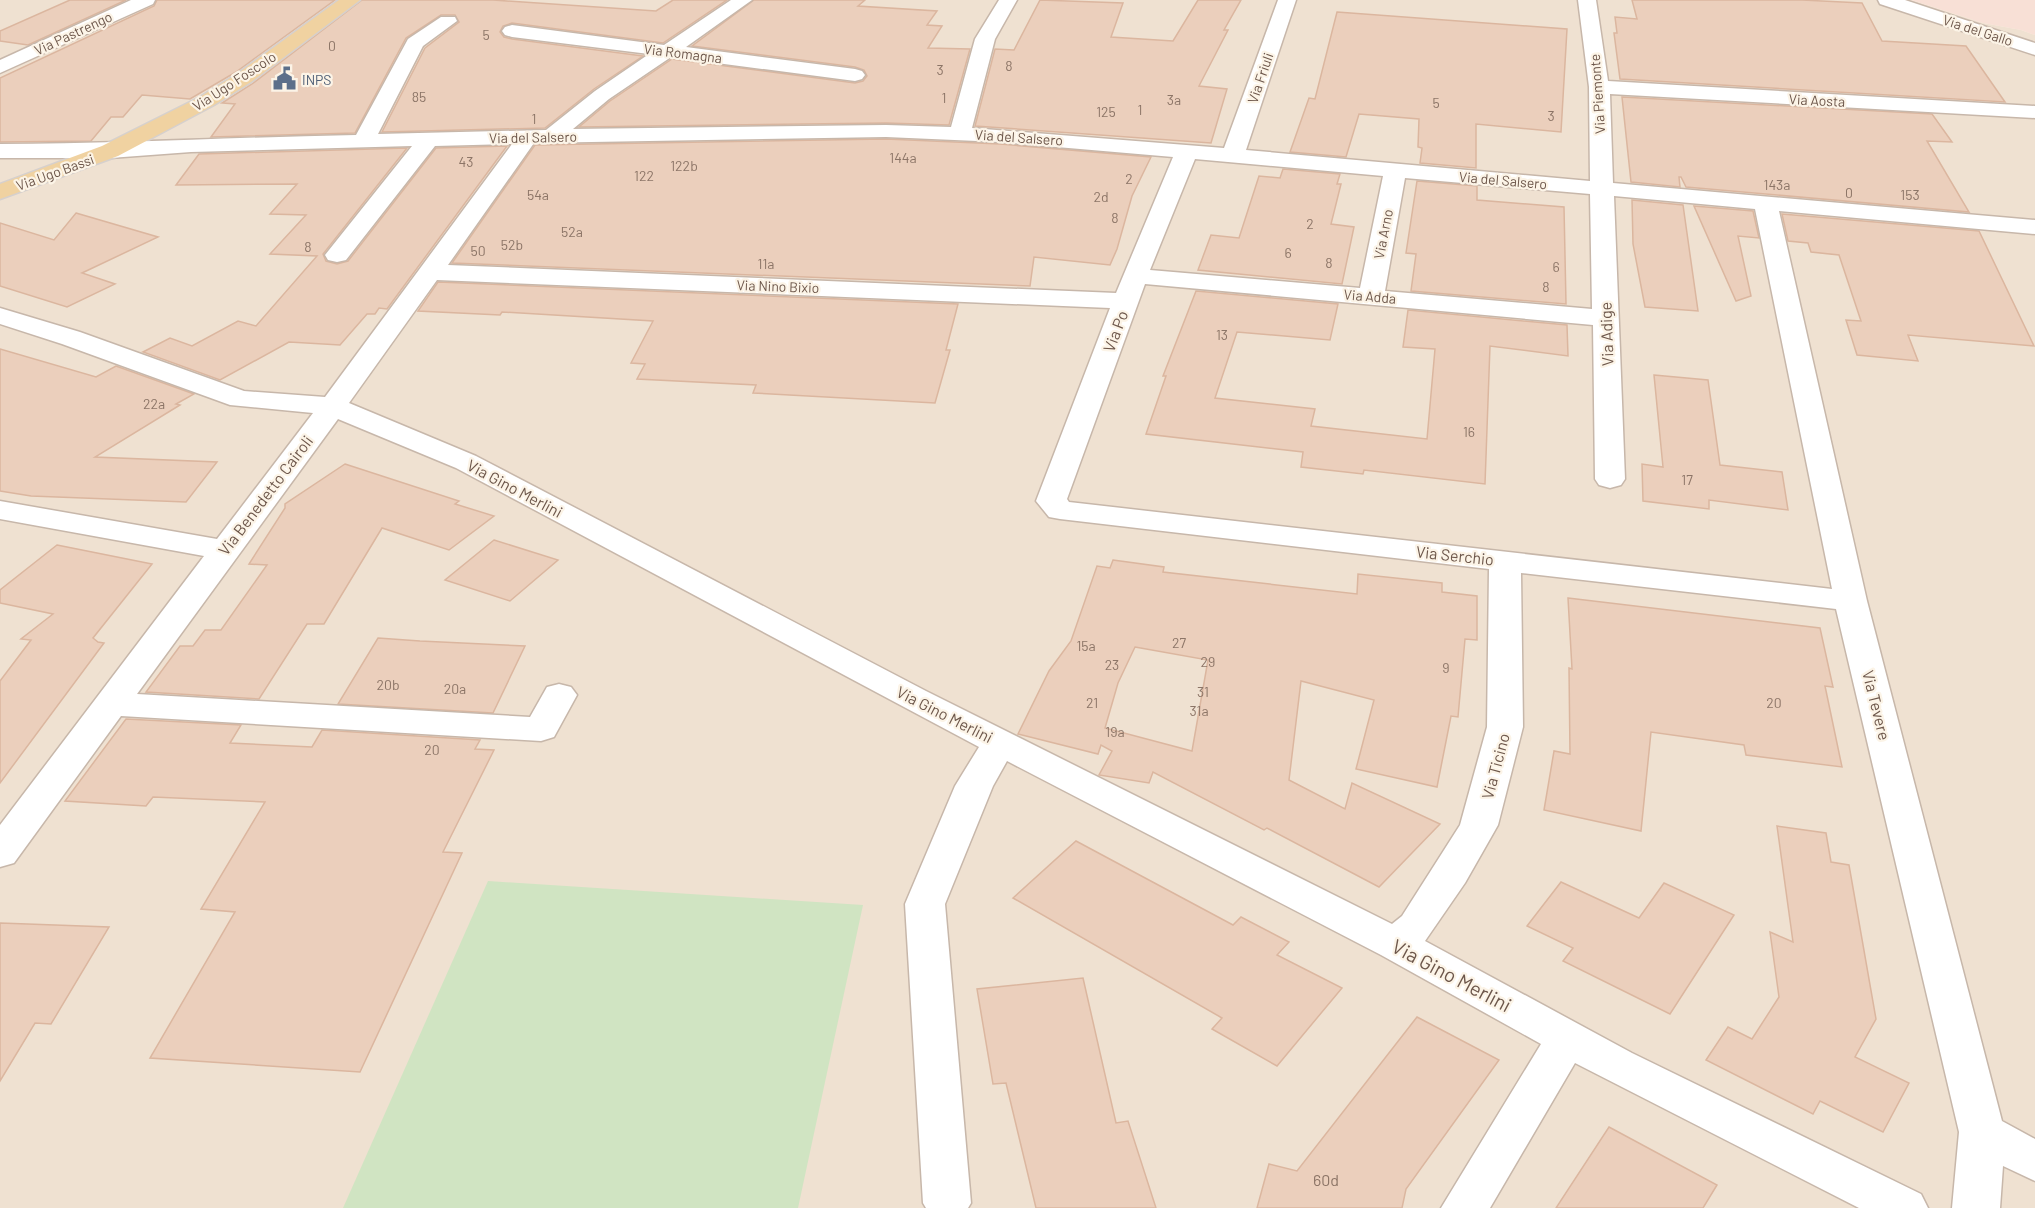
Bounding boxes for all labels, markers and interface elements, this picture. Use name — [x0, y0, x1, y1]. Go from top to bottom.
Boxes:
street label: Via Pastrengo — [31, 8, 115, 58]
street label: Via del Gallo — [1941, 11, 2015, 49]
house number: 5 — [482, 26, 490, 43]
house number: 0 — [328, 37, 336, 54]
street label: Via Romagna — [643, 40, 723, 66]
street label: Via Ugo Foscolo — [189, 48, 279, 114]
street label: Via Friuli — [1243, 50, 1277, 106]
street label: Via Piemonte — [1586, 53, 1608, 135]
house number: 8 — [1005, 57, 1013, 74]
house number: 3 — [936, 61, 944, 78]
public building icon: INPS — [271, 66, 297, 92]
place label: INPS — [302, 71, 331, 88]
house number: 85 — [412, 88, 426, 105]
house number: 1 — [942, 89, 946, 106]
street label: Via Aosta — [1788, 90, 1846, 110]
house number: 3a — [1167, 91, 1181, 108]
house number: 5 — [1432, 94, 1440, 111]
house number: 1 — [1138, 101, 1142, 118]
house number: 125 — [1096, 103, 1116, 120]
house number: 3 — [1547, 107, 1555, 124]
house number: 1 — [532, 110, 536, 127]
street label: Via del Salsero — [974, 125, 1064, 149]
street label: Via del Salsero — [489, 128, 577, 146]
house number: 144a — [889, 149, 917, 166]
street label: Via Ugo Bassi — [14, 150, 96, 194]
house number: 43 — [459, 153, 473, 170]
house number: 122b — [670, 157, 698, 174]
house number: 122 — [634, 167, 654, 184]
street label: Via del Salsero — [1458, 168, 1548, 192]
house number: 2 — [1125, 170, 1133, 187]
house number: 143a — [1764, 176, 1790, 193]
house number: 0 — [1845, 184, 1853, 201]
house number: 54a — [527, 186, 549, 203]
house number: 153 — [1900, 186, 1920, 203]
house number: 2d — [1093, 188, 1109, 205]
street label: Via Arno — [1370, 208, 1396, 260]
house number: 8 — [1111, 209, 1119, 226]
house number: 2 — [1306, 215, 1314, 232]
house number: 52a — [561, 223, 583, 240]
house number: 52b — [501, 236, 523, 253]
house number: 8 — [304, 238, 312, 255]
house number: 50 — [470, 242, 486, 259]
house number: 6 — [1284, 244, 1292, 261]
house number: 8 — [1325, 254, 1333, 271]
house number: 11a — [758, 255, 775, 272]
house number: 6 — [1552, 258, 1560, 275]
street label: Via Nino Bixio — [736, 276, 820, 296]
house number: 8 — [1542, 278, 1550, 295]
street label: Via Adda — [1343, 285, 1397, 307]
street label: Via Adige — [1595, 302, 1617, 366]
street label: Via Po — [1098, 308, 1132, 354]
house number: 13 — [1216, 326, 1228, 343]
house number: 22a — [143, 395, 165, 412]
house number: 16 — [1463, 423, 1475, 440]
street label: Via Benedetto Cairoli — [214, 431, 316, 559]
street label: Via Gino Merlini — [464, 455, 566, 521]
house number: 17 — [1681, 471, 1693, 488]
street label: Via Serchio — [1415, 541, 1495, 569]
house number: 27 — [1172, 634, 1186, 651]
house number: 15a — [1076, 637, 1096, 654]
house number: 29 — [1201, 653, 1215, 670]
house number: 23 — [1105, 656, 1119, 673]
house number: 9 — [1442, 659, 1450, 676]
street label: Via Tevere — [1859, 668, 1895, 742]
house number: 20b — [376, 676, 400, 693]
house number: 20a — [444, 680, 466, 697]
street label: Via Gino Merlini — [894, 682, 996, 746]
house number: 31 — [1197, 683, 1209, 700]
house number: 21 — [1086, 694, 1098, 711]
house number: 20 — [1766, 694, 1782, 711]
house number: 31a — [1189, 702, 1209, 719]
house number: 19a — [1105, 723, 1125, 740]
street label: Via Ticino — [1477, 731, 1513, 801]
house number: 20 — [424, 741, 440, 758]
street label: Via Gino Merlini — [1388, 933, 1516, 1017]
house number: 60d — [1313, 1170, 1339, 1189]

